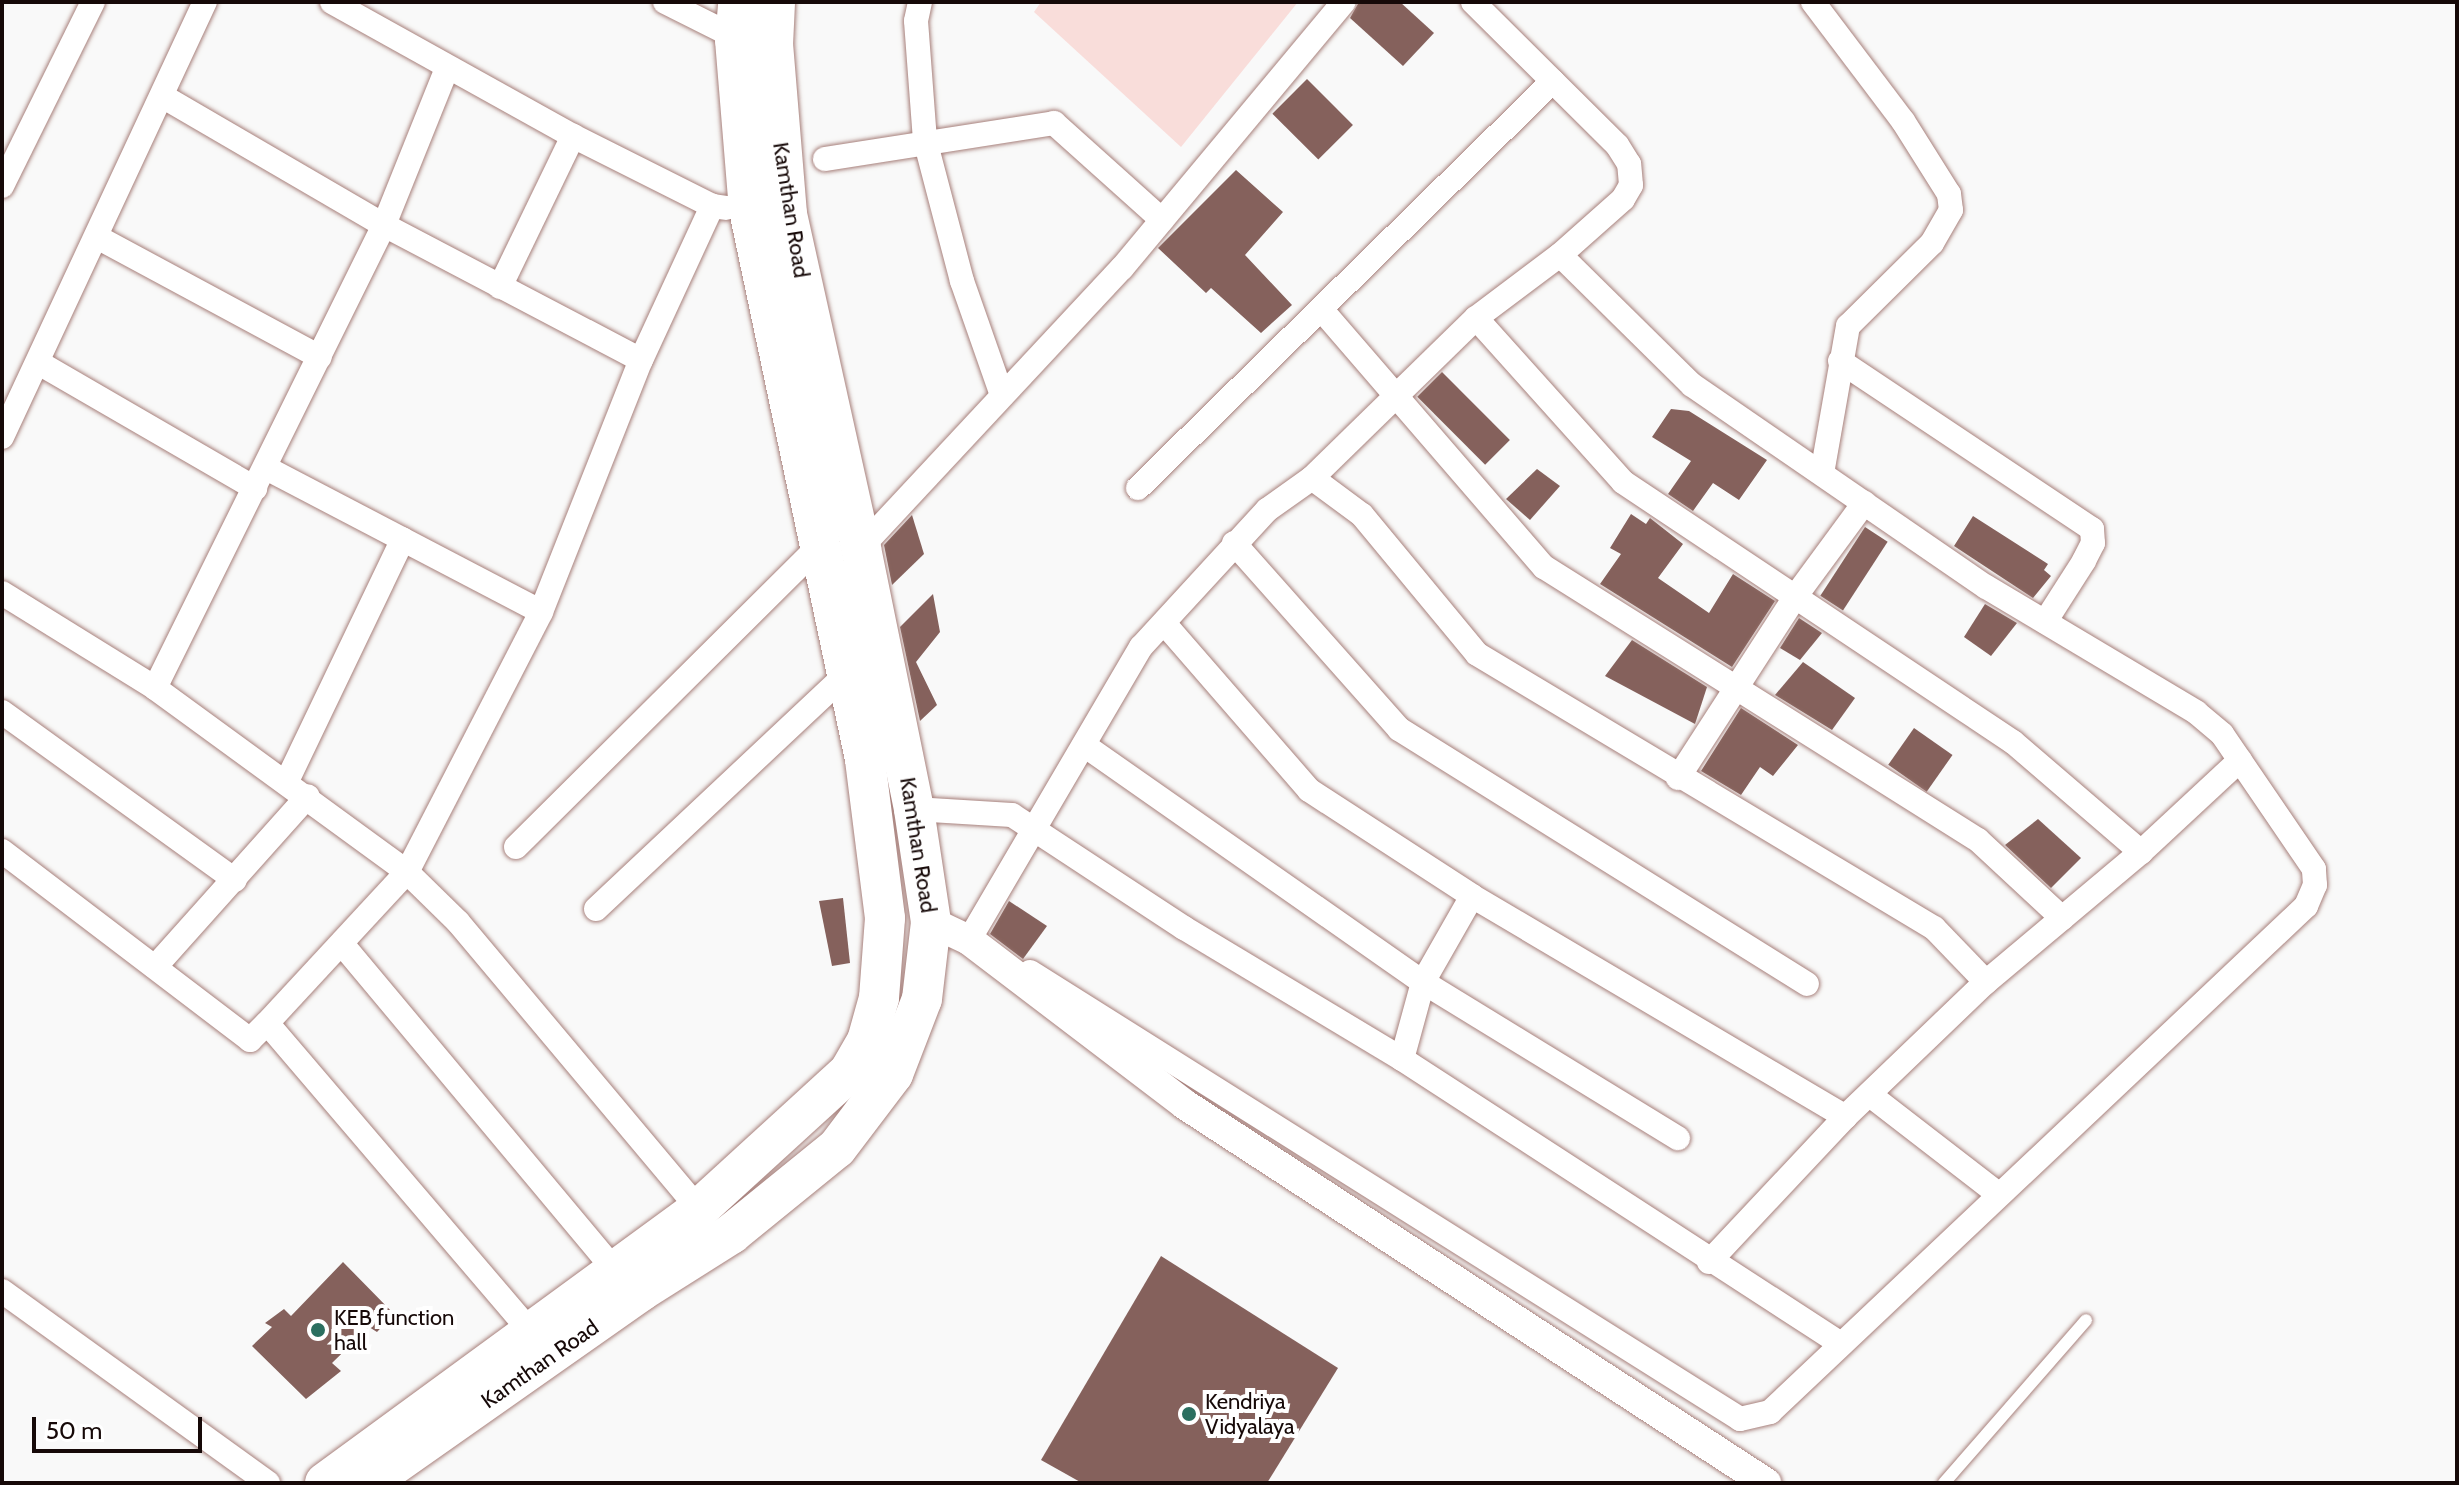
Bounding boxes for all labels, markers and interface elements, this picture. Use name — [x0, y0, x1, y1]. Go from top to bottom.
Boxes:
street label: Kamthan Road — [767, 140, 815, 280]
street label: Kamthan Road — [894, 775, 942, 915]
place label: KEB function hall — [334, 1304, 454, 1356]
street label: Kamthan Road — [476, 1314, 604, 1414]
marker: KEB function hall — [309, 1321, 327, 1339]
place label: Kendriya Vidyalaya — [1205, 1388, 1295, 1440]
scale bar — [36, 1401, 206, 1451]
marker: Kendriya Vidyalaya — [1180, 1405, 1198, 1423]
text: 50 m — [46, 1416, 102, 1445]

